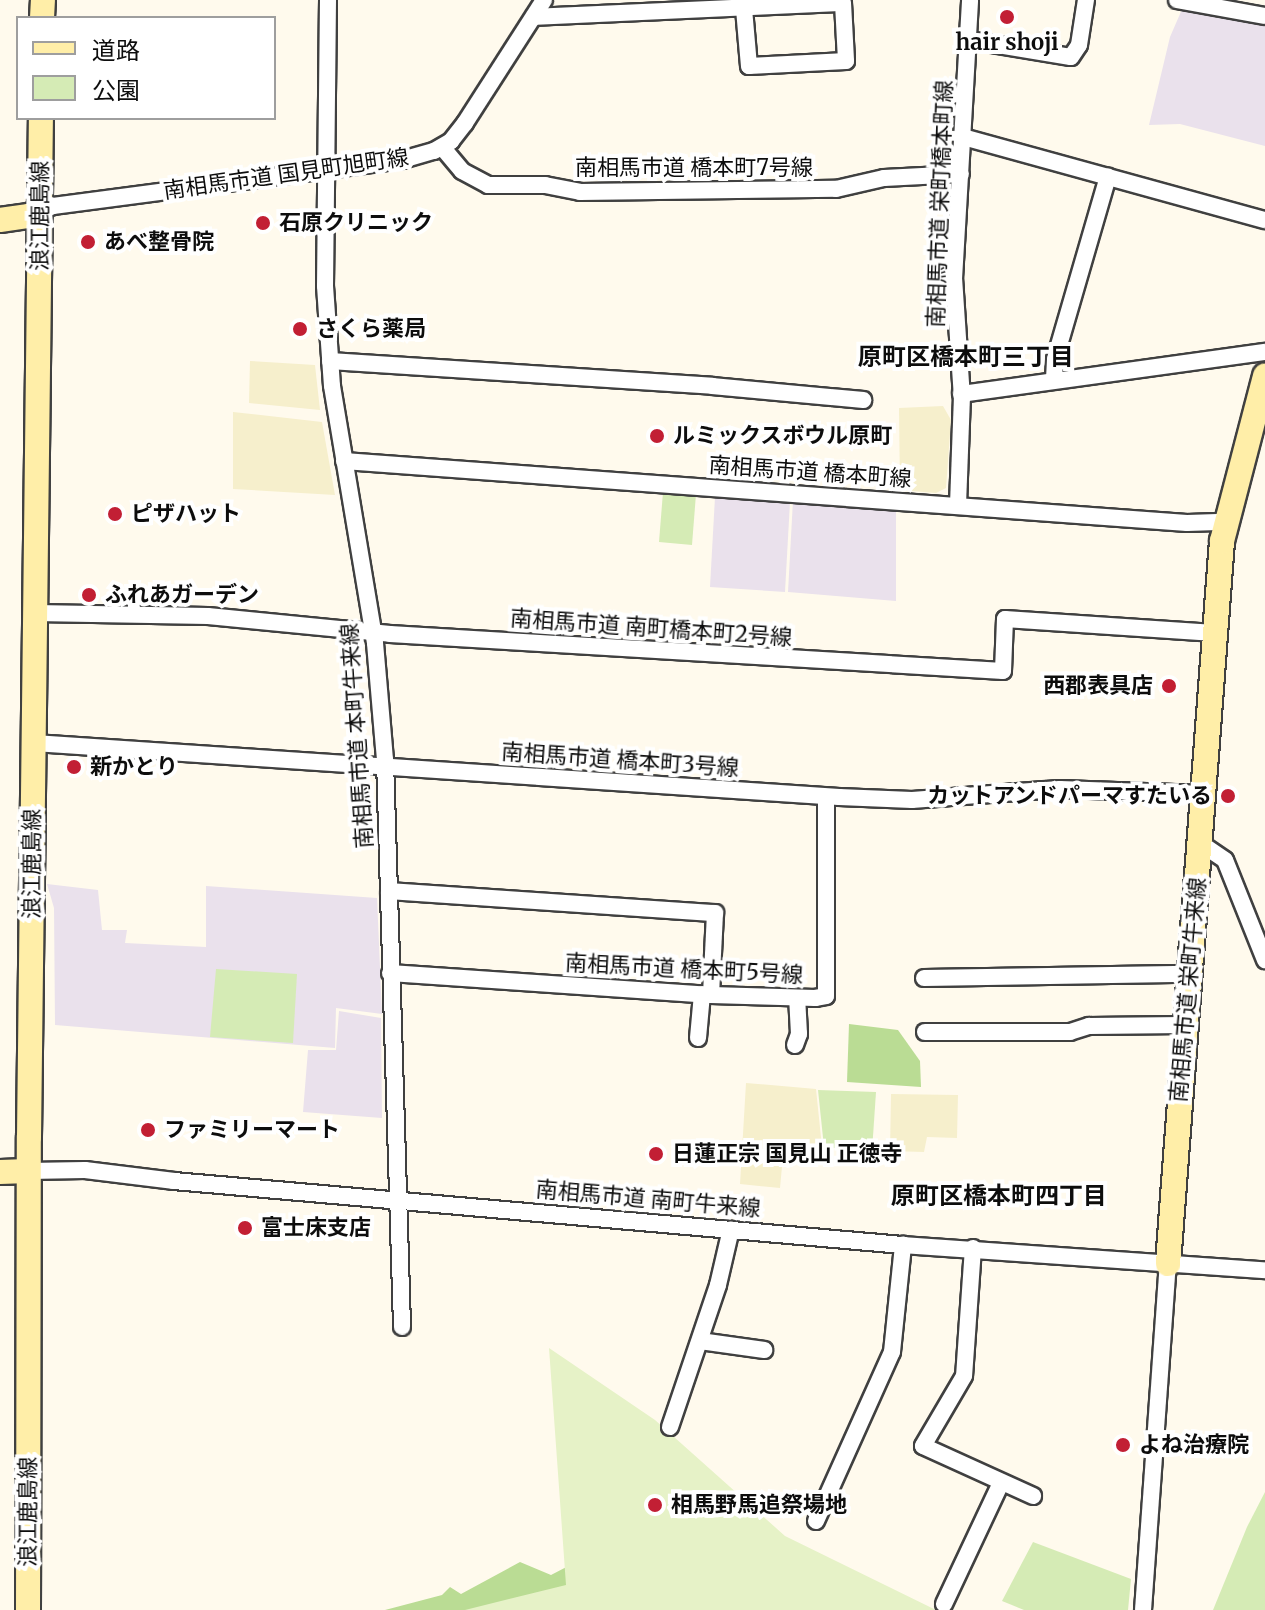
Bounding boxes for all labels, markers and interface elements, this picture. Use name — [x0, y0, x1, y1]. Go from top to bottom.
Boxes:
marker: hair shoji — [998, 8, 1016, 26]
legend — [16, 16, 276, 120]
place label: hair shoji — [956, 30, 1058, 56]
text: 道路 — [92, 35, 140, 66]
text: 公園 — [92, 75, 140, 106]
street label: 南相馬市道 栄町橋本町線 — [922, 80, 958, 328]
street label: 南相馬市道 国見町旭町線 — [162, 144, 410, 204]
street label: 南相馬市道 橋本町7号線 — [575, 155, 813, 181]
street label: 浪江鹿島線 — [27, 161, 53, 271]
place label: 石原クリニック — [279, 210, 433, 236]
marker: 石原クリニック — [254, 214, 272, 232]
place label: あべ整骨院 — [104, 229, 214, 255]
marker: あべ整骨院 — [79, 233, 97, 251]
place label: さくら薬局 — [316, 316, 426, 342]
marker: さくら薬局 — [291, 320, 309, 338]
district label: 原町区橋本町三丁目 — [858, 343, 1074, 371]
place label: ルミックスボウル原町 — [673, 423, 893, 449]
marker: ルミックスボウル原町 — [648, 427, 666, 445]
street label: 南相馬市道 橋本町線 — [708, 452, 912, 492]
place label: ピザハット — [131, 501, 241, 527]
marker: ピザハット — [106, 505, 124, 523]
place label: ふれあガーデン — [105, 582, 259, 608]
marker: ふれあガーデン — [80, 586, 98, 604]
street label: 南相馬市道 南町橋本町2号線 — [509, 605, 793, 651]
street label: 南相馬市道 本町牛来線 — [336, 623, 378, 849]
place label: 西郡表具店 — [1043, 673, 1153, 699]
marker: 西郡表具店 — [1160, 677, 1178, 695]
street label: 南相馬市道 橋本町3号線 — [500, 739, 740, 781]
place label: 新かとり — [90, 754, 178, 780]
marker: 新かとり — [65, 758, 83, 776]
place label: カットアンドパーマすたいる — [926, 783, 1212, 809]
marker: カットアンドパーマすたいる — [1219, 787, 1237, 805]
street label: 浪江鹿島線 — [19, 809, 45, 919]
street label: 南相馬市道 栄町牛来線 — [1165, 877, 1211, 1103]
street label: 南相馬市道 橋本町5号線 — [564, 950, 804, 988]
place label: ファミリーマート — [164, 1117, 340, 1143]
marker: ファミリーマート — [139, 1121, 157, 1139]
place label: 日蓮正宗 国見山 正徳寺 — [672, 1141, 902, 1167]
marker: 日蓮正宗 国見山 正徳寺 — [647, 1145, 665, 1163]
street label: 南相馬市道 南町牛来線 — [535, 1176, 761, 1222]
district label: 原町区橋本町四丁目 — [891, 1182, 1107, 1210]
place label: 富士床支店 — [261, 1215, 371, 1241]
marker: 富士床支店 — [236, 1219, 254, 1237]
place label: よね治療院 — [1139, 1432, 1249, 1458]
marker: よね治療院 — [1114, 1436, 1132, 1454]
street label: 浪江鹿島線 — [15, 1457, 41, 1567]
place label: 相馬野馬追祭場地 — [671, 1492, 847, 1518]
marker: 相馬野馬追祭場地 — [646, 1496, 664, 1514]

